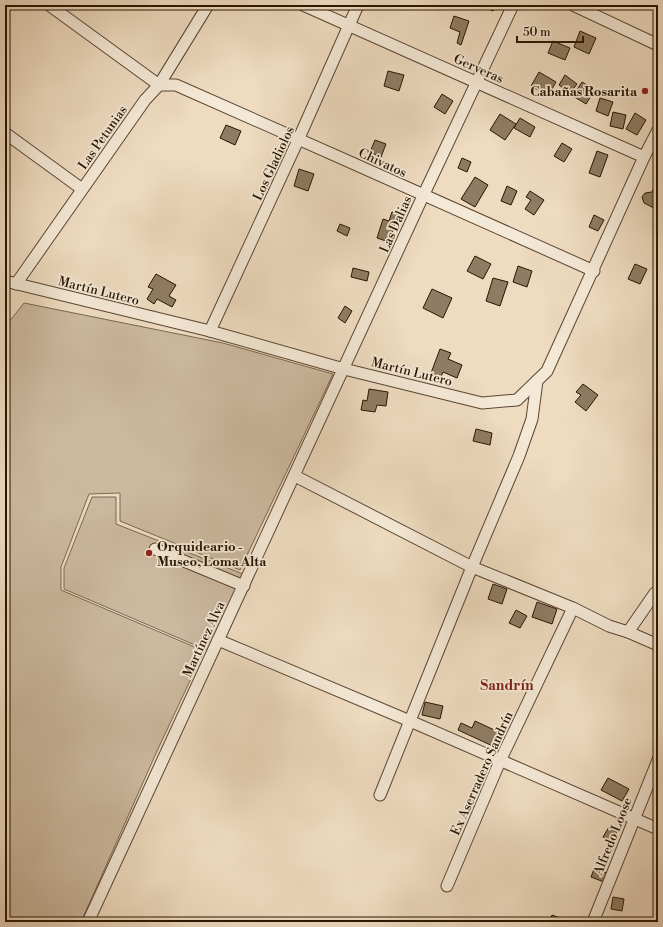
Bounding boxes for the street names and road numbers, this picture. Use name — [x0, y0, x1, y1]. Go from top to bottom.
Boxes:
street label: Gerveras — [451, 51, 506, 87]
street label: Las Petunias — [75, 102, 131, 173]
street label: Los Gladiolos — [250, 123, 298, 203]
street label: Chivatos — [356, 145, 410, 181]
street label: Las Dalias — [376, 193, 416, 255]
street label: Martín Lutero — [56, 273, 141, 309]
street label: Martín Lutero — [369, 354, 454, 390]
street label: Martínez Alva — [179, 598, 229, 680]
street label: Ex Aserradero Sandrín — [447, 709, 517, 838]
street label: Alfredo Loose — [590, 795, 636, 879]

